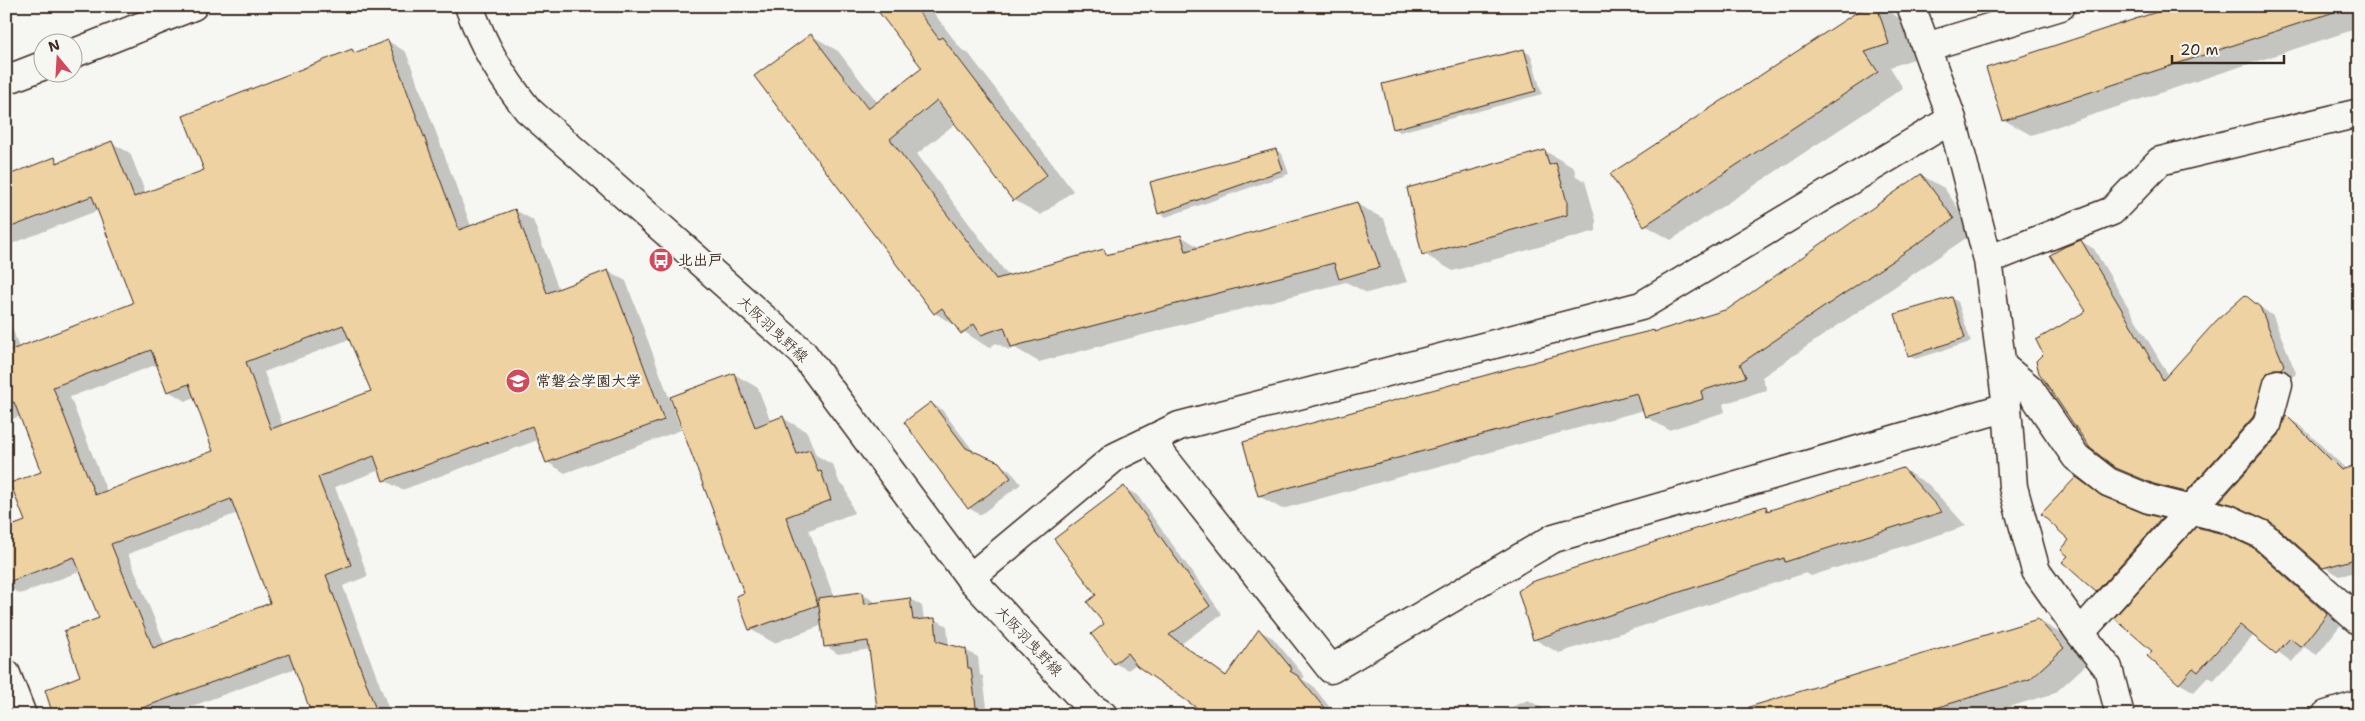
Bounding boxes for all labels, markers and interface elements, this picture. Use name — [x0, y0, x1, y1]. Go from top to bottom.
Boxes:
north arrow — [32, 32, 82, 82]
scale bar — [2172, 32, 2285, 64]
text: N — [46, 35, 62, 56]
text: 20 m — [2180, 40, 2219, 60]
bus stop icon: 北出戸 — [648, 247, 674, 273]
place label: 北出戸 — [678, 250, 723, 270]
street label: 大阪羽曳野線 — [733, 291, 813, 367]
school or university icon: 常磐会学園大学 — [505, 368, 531, 394]
place label: 常磐会学園大学 — [536, 371, 641, 391]
street label: 大阪羽曳野線 — [991, 601, 1067, 681]

